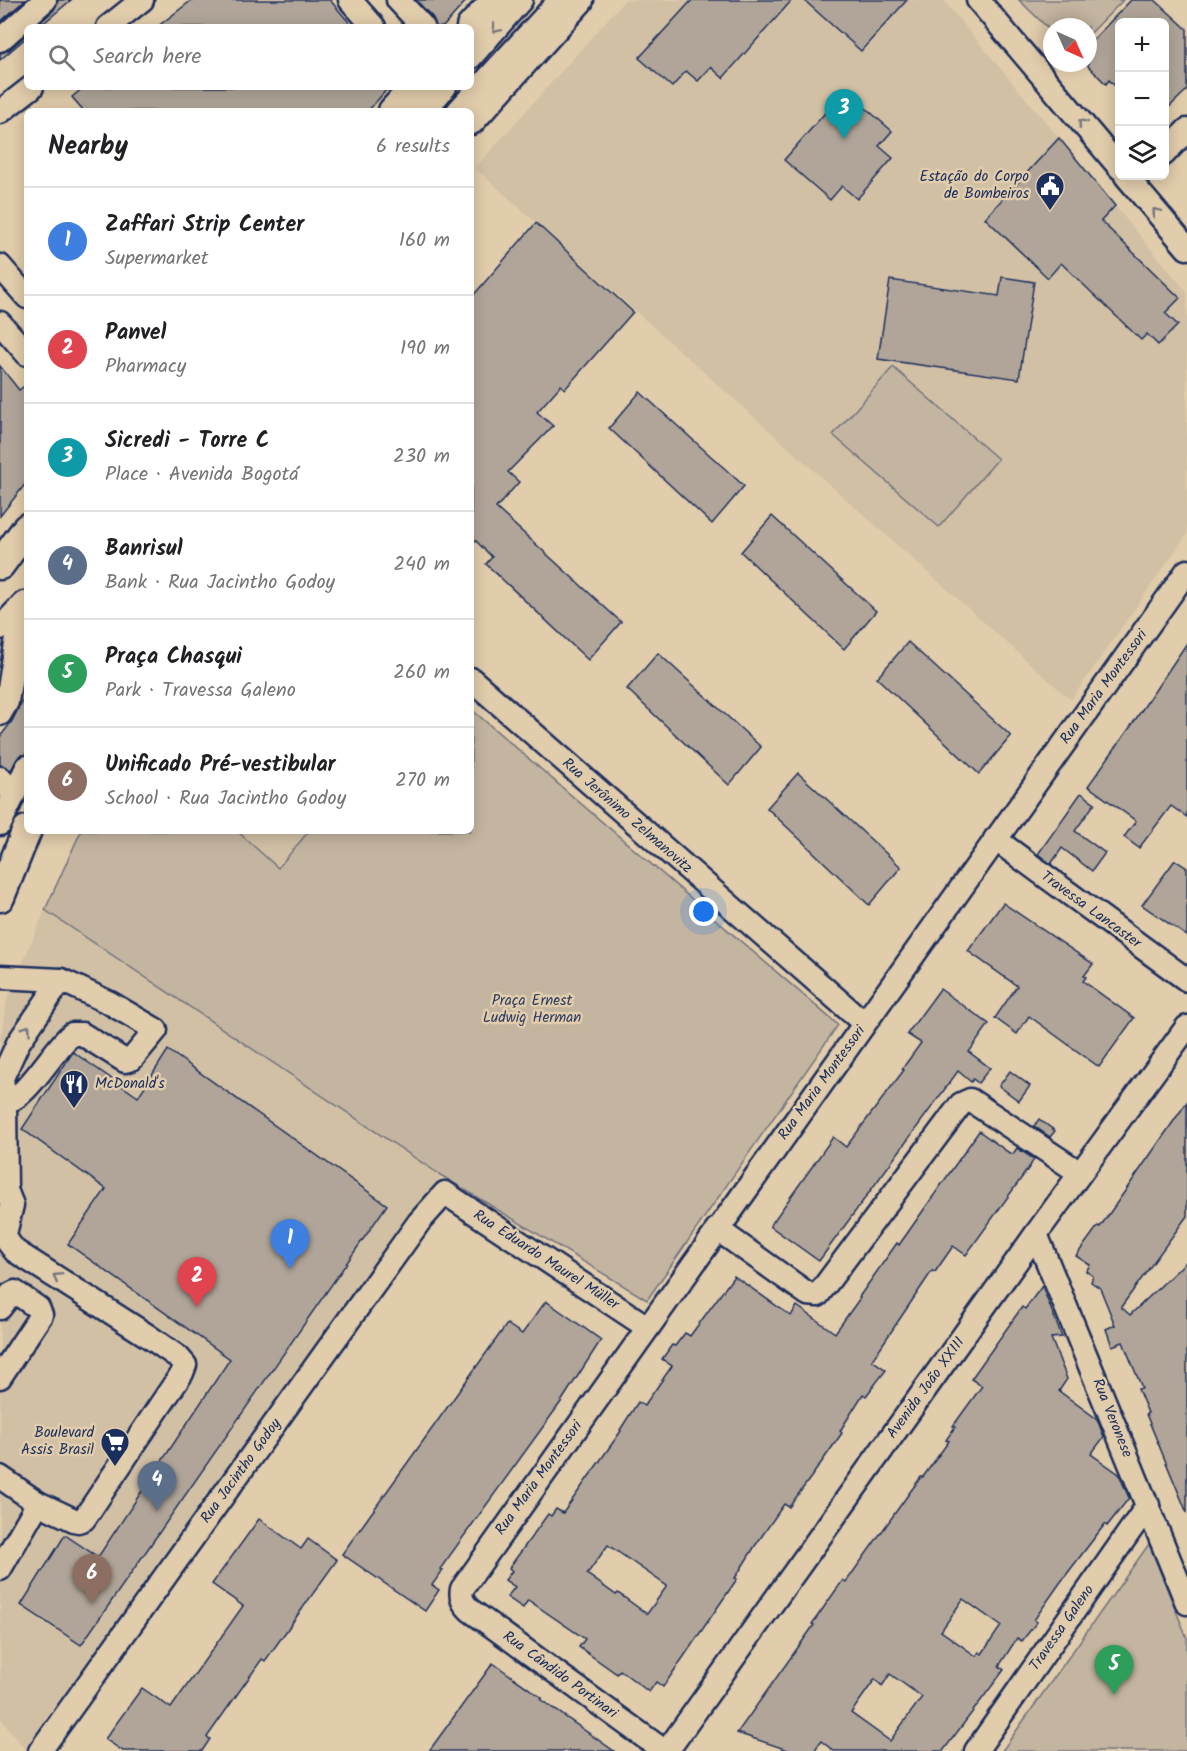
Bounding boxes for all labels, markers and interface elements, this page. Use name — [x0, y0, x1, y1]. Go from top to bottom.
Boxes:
north arrow — [1043, 18, 1097, 72]
map controls — [1115, 18, 1169, 180]
button: + — [1115, 18, 1169, 72]
one-way arrow — [492, 22, 503, 32]
search box — [24, 24, 474, 90]
text: Search here — [93, 40, 201, 75]
icon: search — [45, 41, 78, 74]
button: − — [1115, 72, 1169, 126]
pin: 3 — [824, 90, 864, 139]
one-way arrow — [1078, 119, 1089, 130]
text: Nearby — [48, 126, 128, 168]
button: layers — [1115, 126, 1169, 180]
text: 6 results — [376, 131, 450, 163]
place label: Estação do Corpo de Bombeiros — [919, 165, 1030, 206]
public building icon: Estação do Corpo de Bombeiros — [1034, 170, 1066, 212]
text: Zaffari Strip Center — [105, 208, 304, 243]
one-way arrow — [1153, 208, 1164, 219]
text: 1 — [64, 225, 71, 257]
text: 160 m — [399, 225, 450, 257]
text: Supermarket — [105, 243, 208, 275]
text: Panvel — [105, 316, 166, 351]
text: 2 — [62, 333, 73, 365]
text: 190 m — [400, 333, 450, 365]
text: Pharmacy — [105, 351, 186, 383]
text: Sicredi - Torre C — [105, 424, 269, 459]
text: 3 — [62, 441, 73, 473]
text: 230 m — [393, 441, 450, 473]
text: Place · Avenida Bogotá — [105, 459, 299, 491]
text: Banrisul — [105, 532, 183, 567]
text: 4 — [62, 549, 73, 581]
text: 240 m — [393, 549, 450, 581]
text: Bank · Rua Jacintho Godoy — [105, 567, 335, 599]
street label: Rua Maria Montessori — [1054, 623, 1155, 749]
text: Praça Chasqui — [105, 640, 242, 675]
text: 5 — [62, 657, 73, 689]
text: 260 m — [393, 657, 450, 689]
text: Park · Travessa Galeno — [105, 675, 296, 707]
text: Unificado Pré-vestibular — [105, 748, 336, 783]
street label: Rua Jerônimo Zelmanovitz — [556, 752, 698, 880]
text: 6 — [62, 765, 73, 797]
text: 270 m — [395, 765, 450, 797]
text: School · Rua Jacintho Godoy — [105, 783, 346, 815]
street label: Travessa Lancaster — [1035, 865, 1147, 956]
your location — [689, 897, 718, 926]
park label: Praça Ernest Ludwig Herman — [483, 989, 581, 1030]
street label: Rua Maria Montessori — [772, 1019, 873, 1145]
one-way arrow — [20, 1025, 32, 1035]
restaurant icon: McDonald's — [58, 1068, 90, 1110]
place label: McDonald's — [95, 1072, 165, 1096]
street label: Rua Eduardo Maurel Müller — [468, 1204, 625, 1317]
pin: 1 — [270, 1220, 310, 1269]
pin: 2 — [178, 1258, 216, 1307]
one-way arrow — [53, 1272, 63, 1284]
street label: Avenida João XXIII — [881, 1332, 971, 1444]
street label: Rua Veronese — [1085, 1375, 1139, 1461]
street label: Rua Jacintho Godoy — [194, 1413, 288, 1529]
street label: Rua Maria Montessori — [489, 1414, 590, 1540]
place label: Boulevard Assis Brasil — [21, 1421, 95, 1462]
supermarket icon: Boulevard Assis Brasil — [99, 1426, 131, 1468]
pin: 4 — [138, 1462, 176, 1511]
pin: 6 — [72, 1554, 112, 1604]
street label: Travessa Galeno — [1023, 1580, 1101, 1676]
street label: Rua Cândido Portinari — [497, 1625, 624, 1726]
pin: 5 — [1094, 1646, 1134, 1695]

